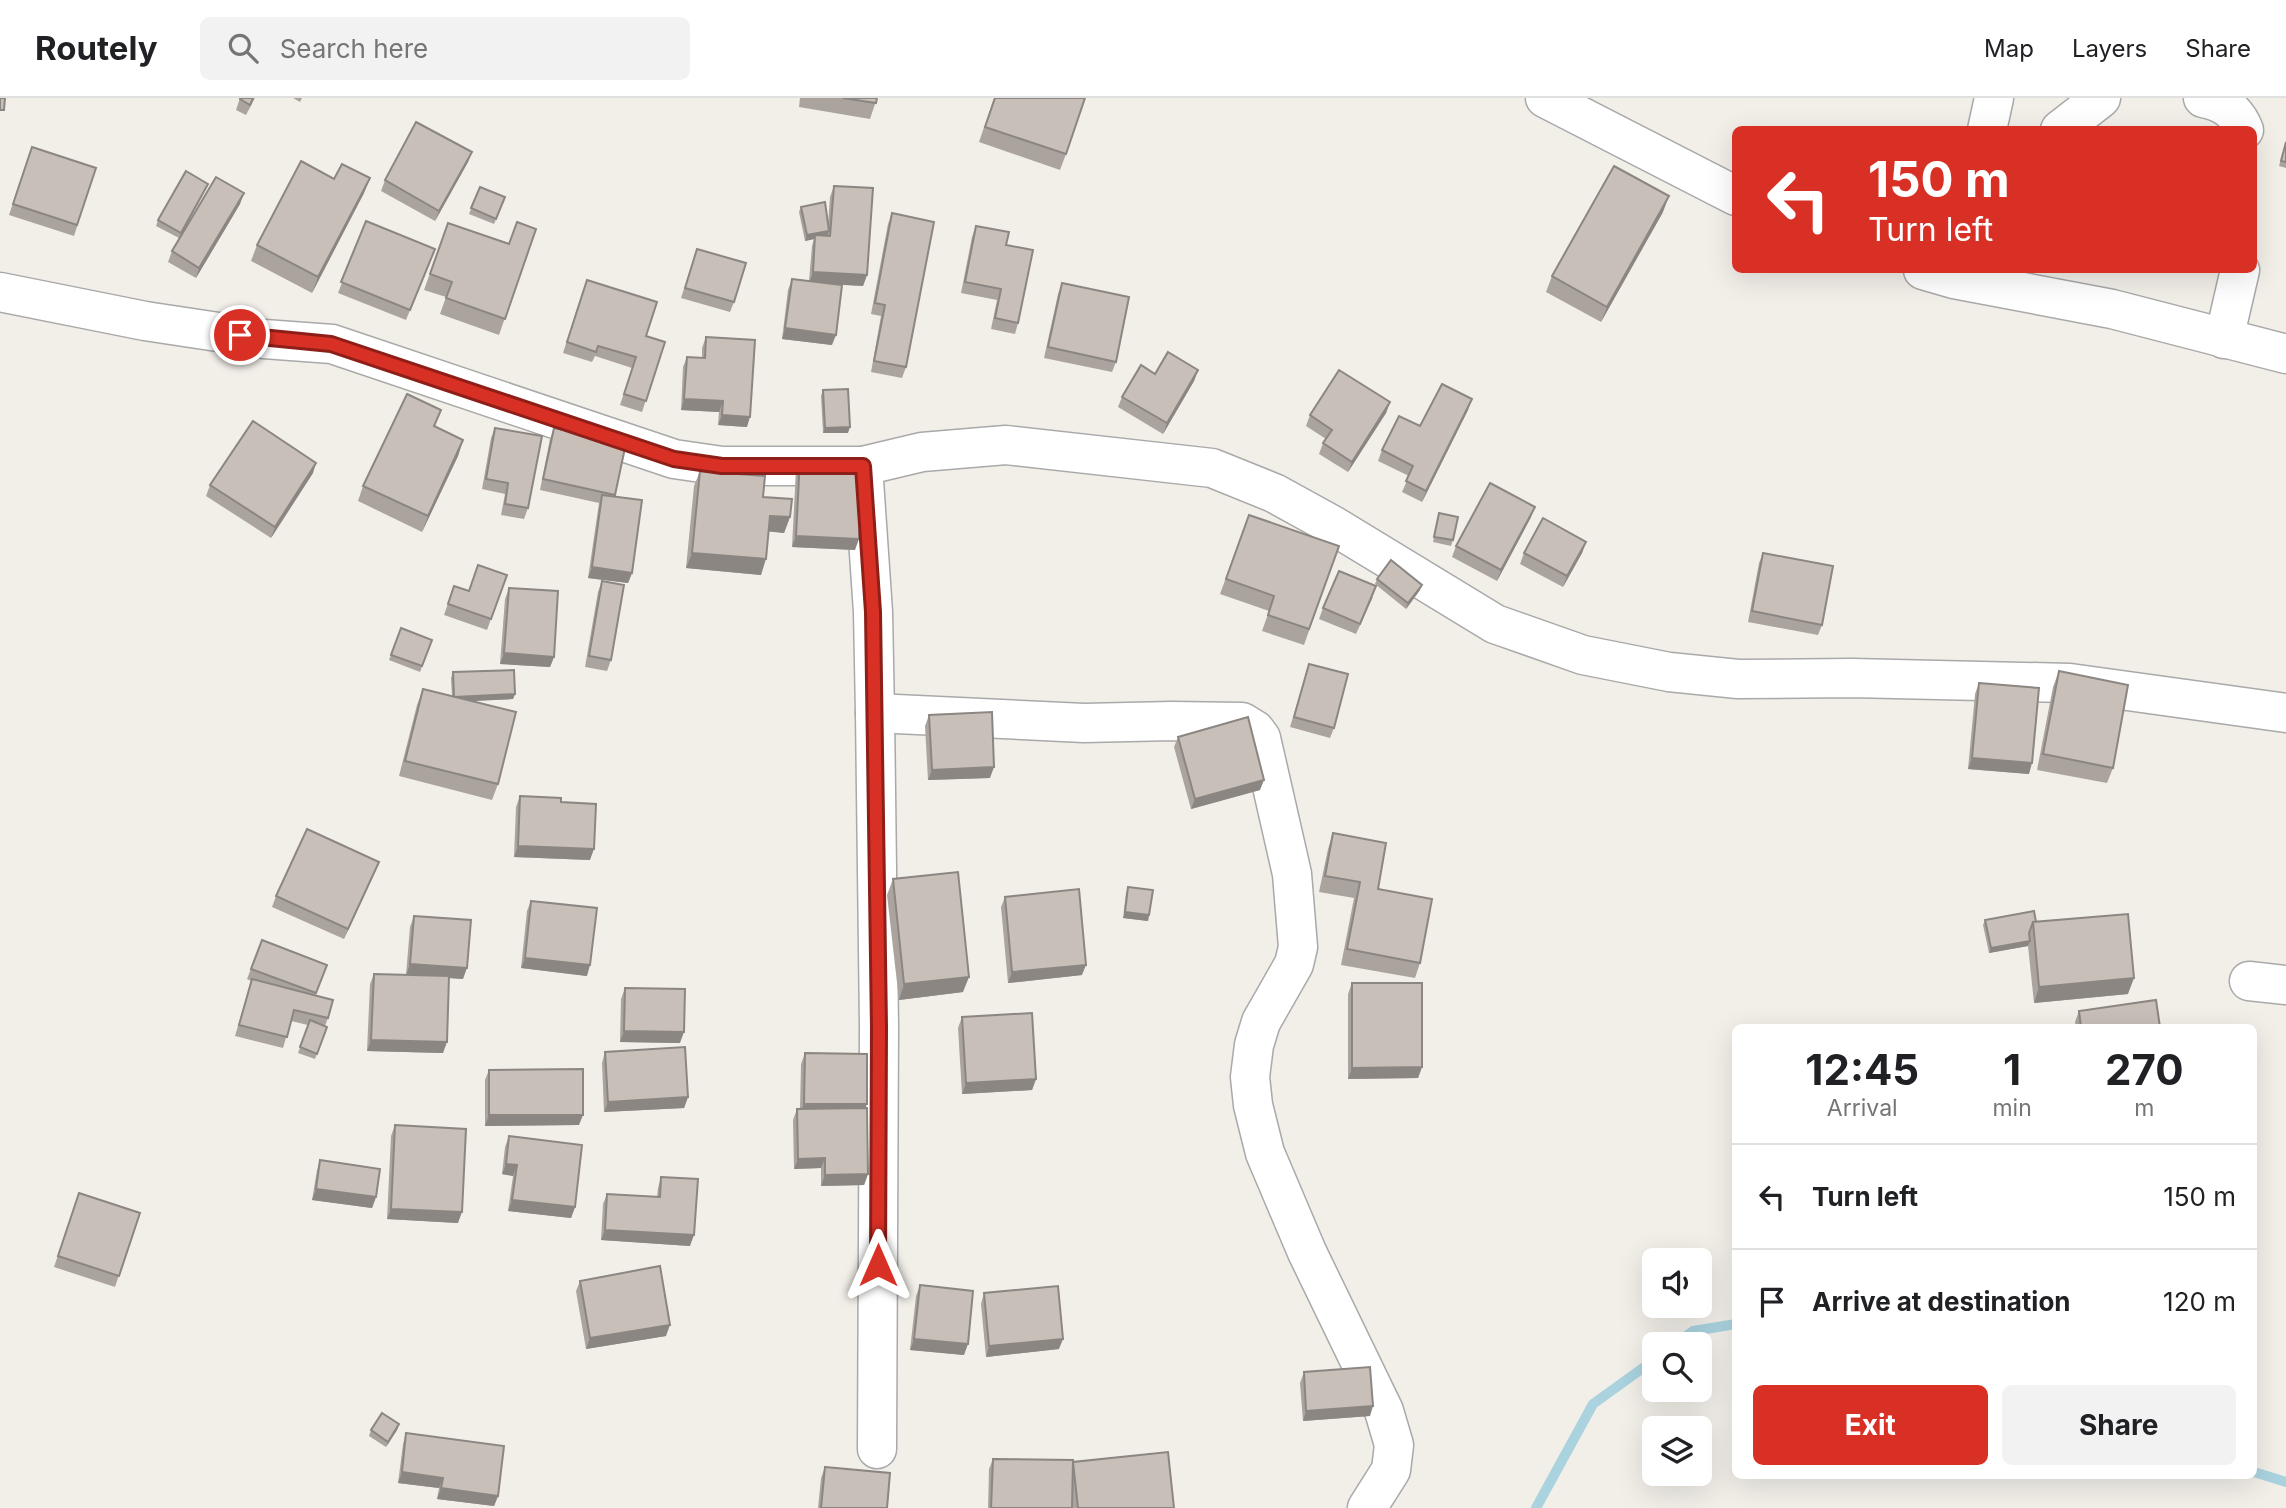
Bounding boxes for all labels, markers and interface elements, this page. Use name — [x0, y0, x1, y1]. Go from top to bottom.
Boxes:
search box — [200, 17, 690, 80]
text: Routely — [35, 28, 158, 68]
icon: search — [224, 29, 262, 67]
text: Search here — [280, 33, 428, 64]
text: Map — [1984, 34, 2034, 63]
text: Layers — [2072, 34, 2147, 63]
text: Share — [2185, 34, 2251, 63]
text: 150 m — [1868, 150, 2010, 209]
icon: left — [1753, 154, 1844, 245]
text: Turn left — [1868, 210, 1993, 249]
pin — [210, 305, 270, 365]
icon: arrive — [221, 316, 259, 354]
text: 12:45 — [1805, 1044, 1919, 1095]
text: 1 — [2003, 1044, 2021, 1095]
text: 270 — [2105, 1044, 2184, 1095]
text: Arrival — [1827, 1094, 1898, 1122]
text: min — [1992, 1094, 2032, 1122]
text: m — [2134, 1094, 2154, 1122]
icon: left — [1753, 1178, 1791, 1216]
text: Turn left — [1812, 1181, 1918, 1212]
text: 150 m — [2163, 1181, 2236, 1212]
position arrow — [841, 1228, 915, 1302]
map controls — [1642, 1248, 1712, 1486]
button: sound — [1642, 1248, 1712, 1318]
icon: arrive — [1753, 1283, 1791, 1321]
text: Arrive at destination — [1812, 1286, 2071, 1317]
text: 120 m — [2163, 1286, 2236, 1317]
button: search — [1642, 1332, 1712, 1402]
button: Exit — [1753, 1385, 1988, 1465]
button: Share — [2002, 1385, 2236, 1465]
button: layers — [1642, 1416, 1712, 1486]

